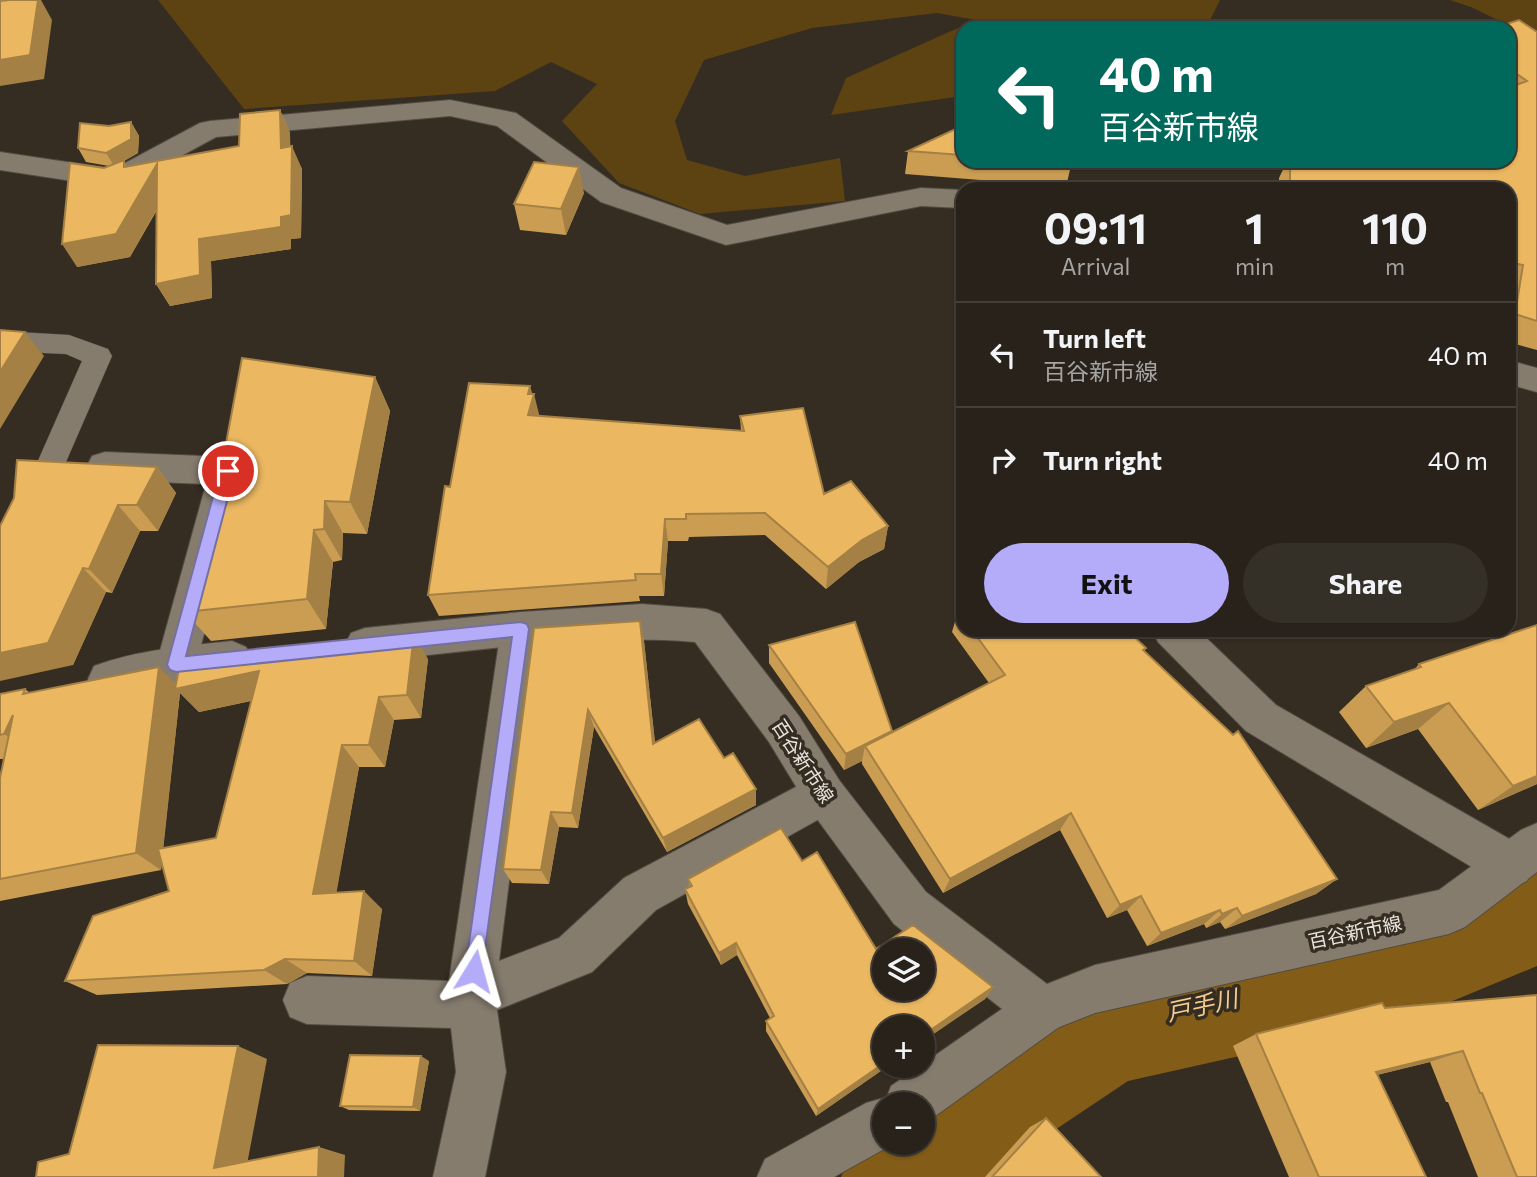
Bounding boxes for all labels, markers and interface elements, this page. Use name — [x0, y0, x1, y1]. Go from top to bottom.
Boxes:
text: 40 m — [1099, 42, 1214, 102]
icon: left — [984, 49, 1075, 140]
text: 百谷新市線 — [1099, 106, 1259, 146]
text: 09:11 — [1044, 201, 1147, 253]
text: 1 — [1245, 201, 1264, 253]
text: 110 — [1362, 201, 1428, 253]
text: Arrival — [1061, 252, 1130, 280]
text: min — [1235, 252, 1274, 280]
text: m — [1385, 252, 1405, 280]
text: Turn left — [1043, 322, 1146, 353]
icon: left — [984, 336, 1022, 374]
text: 40 m — [1428, 339, 1488, 370]
text: 百谷新市線 — [1043, 357, 1158, 385]
pin — [198, 441, 258, 501]
icon: right — [984, 441, 1022, 479]
text: Turn right — [1043, 444, 1162, 475]
text: 40 m — [1428, 444, 1488, 475]
icon: arrive — [209, 452, 247, 490]
button: Exit — [984, 543, 1229, 623]
button: Share — [1243, 543, 1488, 623]
street label: 百谷新市線 — [768, 715, 839, 807]
street label: 百谷新市線 — [1306, 910, 1404, 953]
position arrow — [437, 934, 511, 1008]
map controls — [872, 938, 935, 1155]
button: layers — [872, 938, 935, 1001]
water label: 戸手川 — [1163, 982, 1243, 1026]
button: + — [872, 1015, 935, 1078]
button: − — [872, 1092, 935, 1155]

